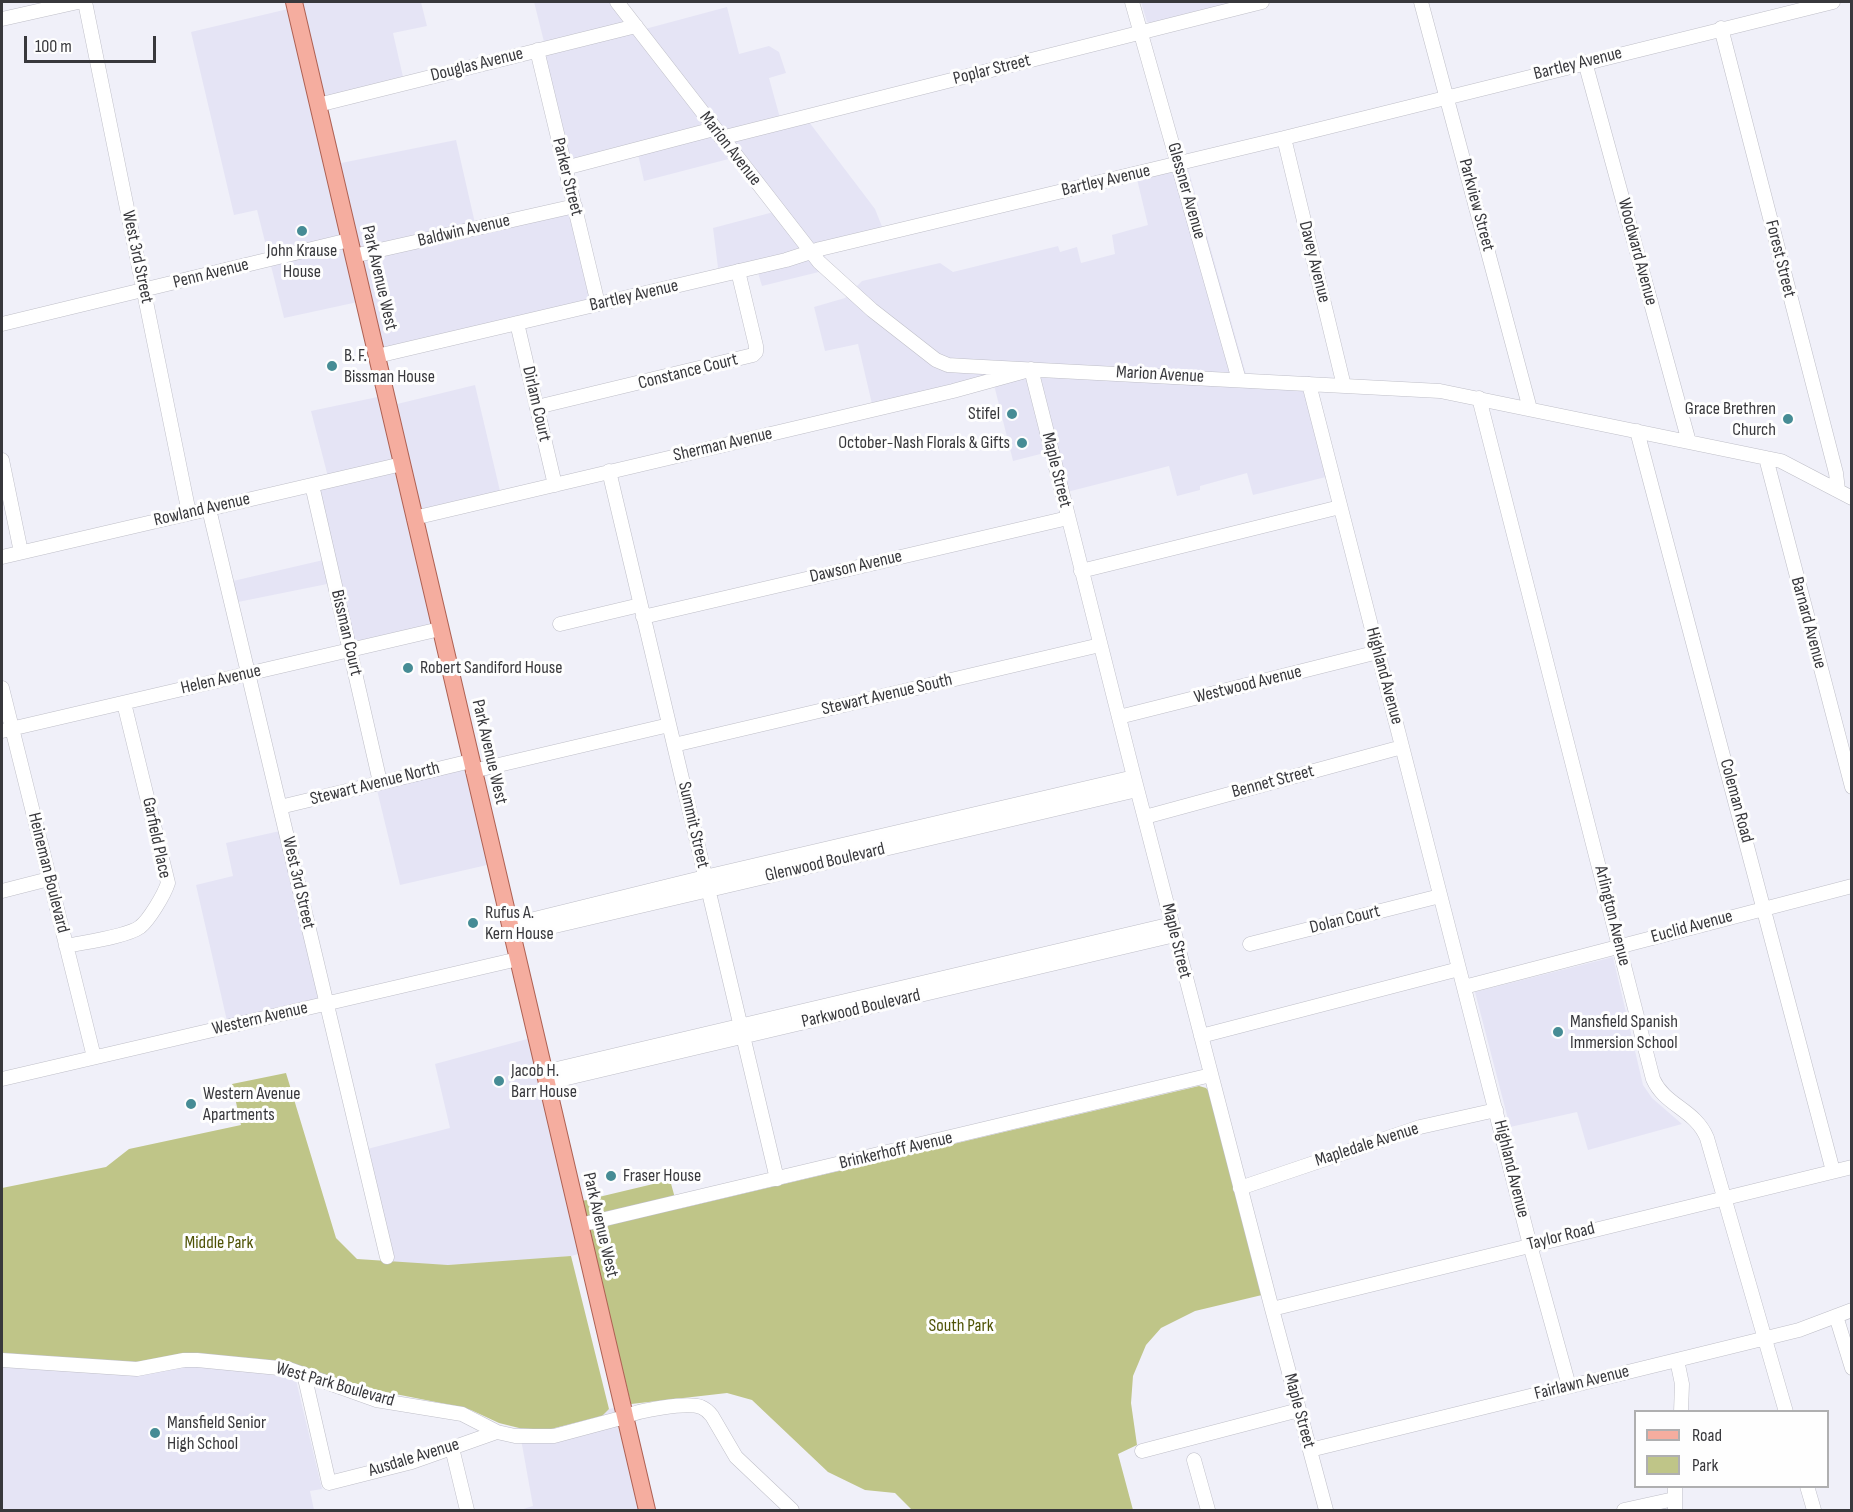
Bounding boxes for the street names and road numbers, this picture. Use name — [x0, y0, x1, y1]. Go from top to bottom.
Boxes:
street label: Douglas Avenue — [428, 43, 526, 87]
street label: Bartley Avenue — [1532, 43, 1624, 85]
street label: Poplar Street — [951, 50, 1033, 90]
street label: Marion Avenue — [694, 108, 766, 190]
street label: Parker Street — [547, 136, 587, 218]
street label: Glessner Avenue — [1162, 140, 1210, 242]
street label: Parkview Street — [1453, 156, 1499, 254]
street label: Bartley Avenue — [1060, 160, 1152, 202]
street label: Woodward Avenue — [1612, 196, 1662, 308]
street label: West 3rd Street — [117, 209, 157, 305]
street label: Baldwin Avenue — [416, 210, 512, 252]
street label: Forest Street — [1760, 218, 1800, 300]
street label: Davey Avenue — [1293, 219, 1335, 305]
street label: Park Avenue West — [356, 224, 402, 332]
street label: Penn Avenue — [171, 254, 251, 294]
street label: Bartley Avenue — [588, 275, 680, 317]
street label: Constance Court — [636, 349, 740, 395]
street label: Marion Avenue — [1115, 362, 1205, 388]
street label: Dirlam Court — [517, 364, 555, 444]
street label: Sherman Avenue — [671, 423, 775, 467]
street label: Maple Street — [1036, 430, 1076, 510]
street label: Rowland Avenue — [152, 488, 252, 532]
street label: Dawson Avenue — [808, 546, 904, 588]
street label: Barnard Avenue — [1785, 575, 1831, 671]
street label: Bissman Court — [326, 588, 366, 678]
street label: Highland Avenue — [1361, 625, 1407, 727]
street label: Helen Avenue — [179, 660, 263, 700]
street label: Westwood Avenue — [1192, 661, 1304, 709]
street label: Stewart Avenue South — [820, 669, 954, 721]
street label: Park Avenue West — [466, 698, 512, 806]
street label: Stewart Avenue North — [308, 757, 442, 811]
street label: Coleman Road — [1714, 757, 1758, 845]
street label: Bennet Street — [1230, 761, 1316, 803]
street label: Summit Street — [673, 780, 713, 870]
street label: Garfield Place — [137, 796, 175, 880]
street label: Heineman Boulevard — [23, 811, 73, 935]
street label: West 3rd Street — [277, 835, 319, 931]
street label: Glenwood Boulevard — [763, 839, 887, 887]
street label: Arlington Avenue — [1589, 864, 1635, 968]
street label: Maple Street — [1156, 901, 1196, 981]
street label: Dolan Court — [1308, 901, 1382, 939]
street label: Euclid Avenue — [1649, 906, 1735, 948]
street label: Parkwood Boulevard — [800, 985, 922, 1033]
street label: Western Avenue — [210, 998, 310, 1040]
street label: Mapledale Avenue — [1313, 1118, 1421, 1172]
street label: Highland Avenue — [1488, 1118, 1534, 1220]
street label: Brinkerhoff Avenue — [837, 1127, 955, 1175]
street label: Park Avenue West — [577, 1171, 623, 1279]
street label: Taylor Road — [1525, 1218, 1597, 1256]
street label: West Park Boulevard — [273, 1358, 397, 1412]
street label: Fairlawn Avenue — [1532, 1361, 1632, 1405]
street label: Maple Street — [1279, 1371, 1319, 1451]
street label: Ausdale Avenue — [366, 1434, 462, 1482]

